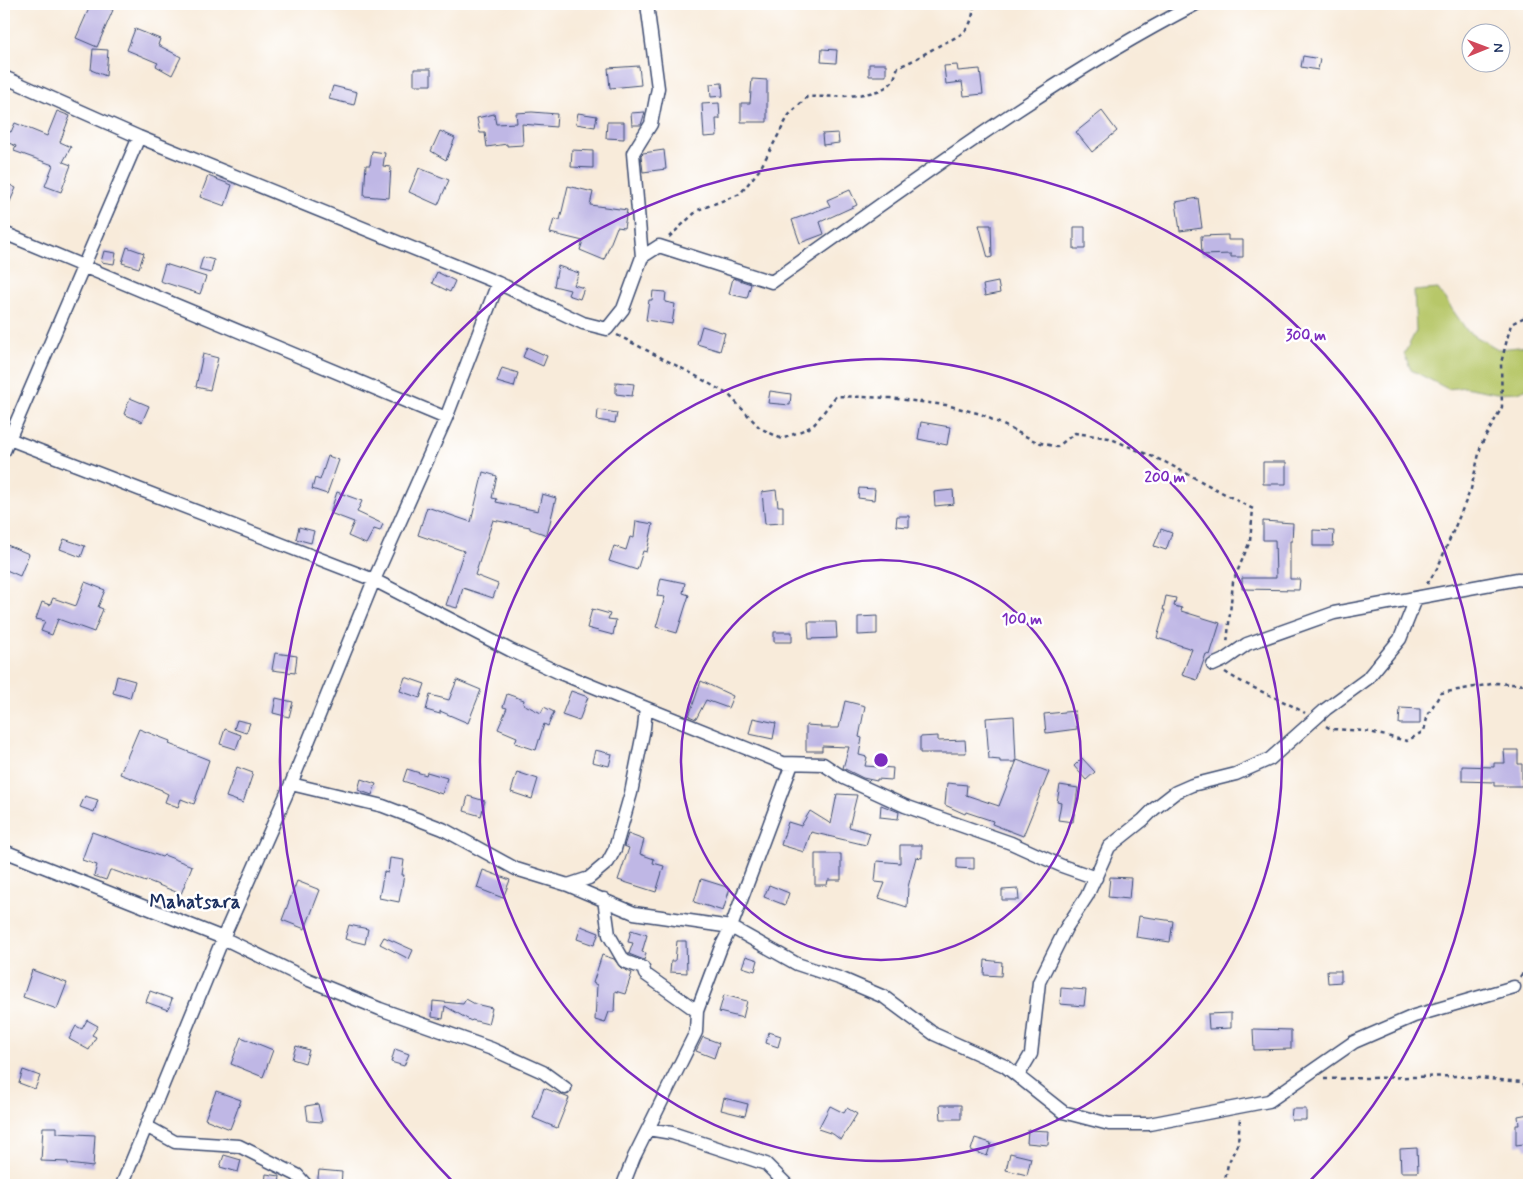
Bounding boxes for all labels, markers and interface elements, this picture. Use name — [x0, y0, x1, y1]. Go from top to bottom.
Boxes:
north arrow — [1460, 22, 1510, 72]
text: N — [1489, 43, 1507, 53]
text: 300 m — [1286, 326, 1326, 346]
text: 200 m — [1145, 468, 1186, 488]
text: 100 m — [1002, 610, 1042, 630]
centre of rings — [872, 751, 890, 769]
district label: Mahatsara — [150, 890, 241, 915]

